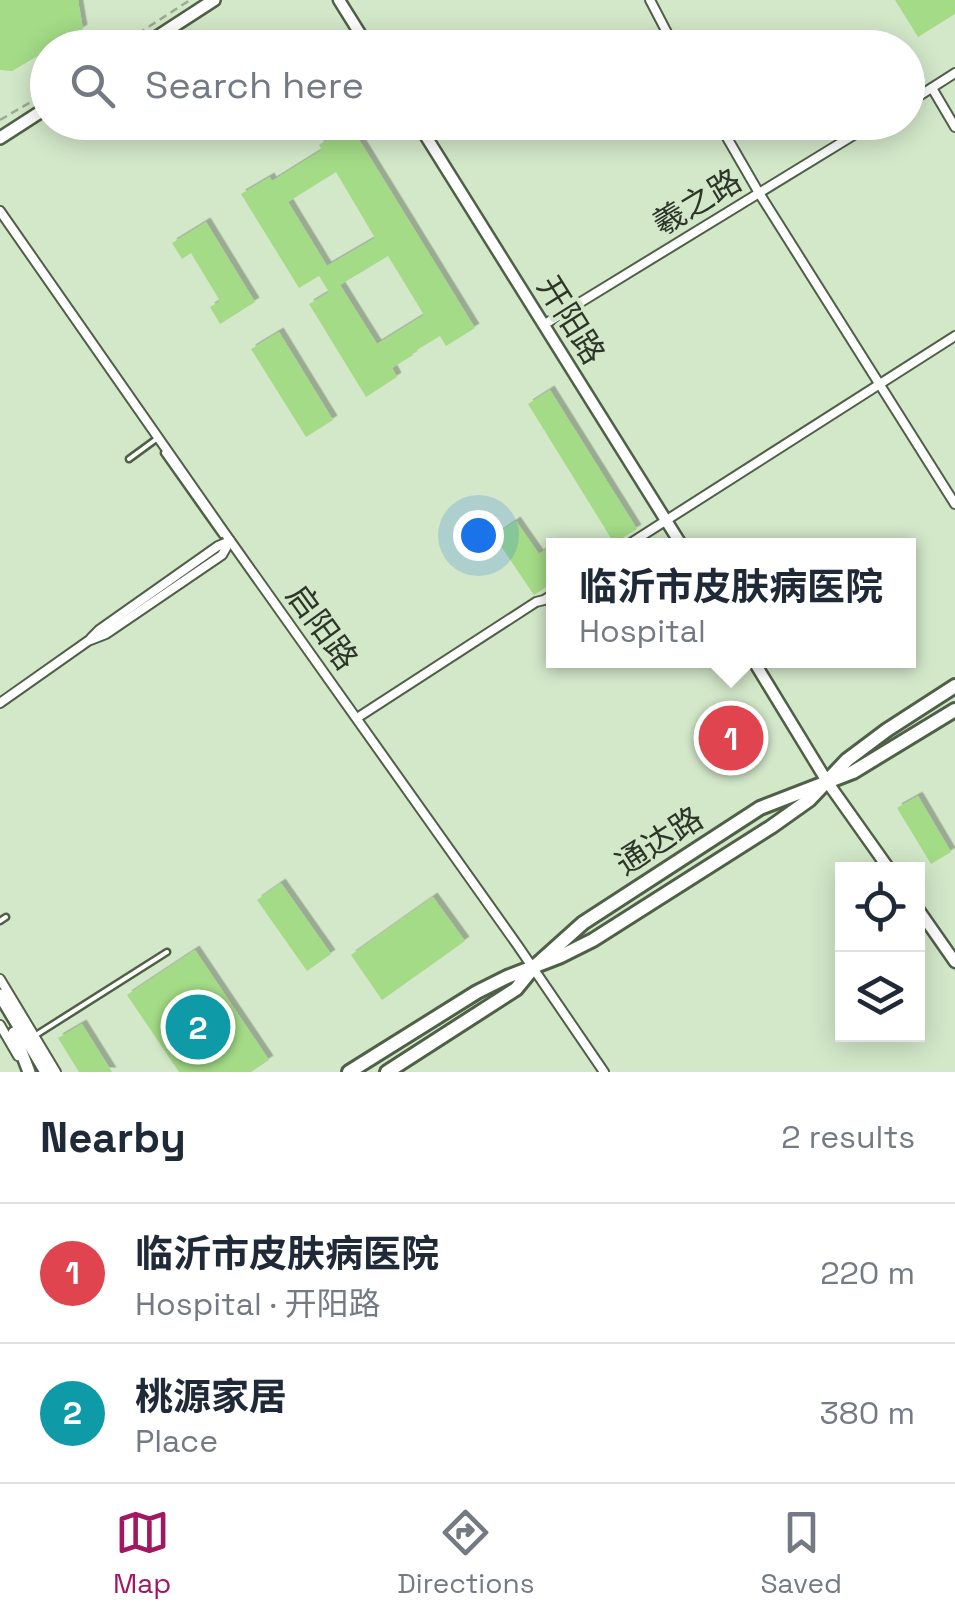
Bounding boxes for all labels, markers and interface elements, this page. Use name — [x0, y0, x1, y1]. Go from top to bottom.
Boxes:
search box — [30, 30, 925, 140]
icon: search — [65, 58, 120, 113]
text: Search here — [145, 61, 364, 109]
street label: 羲之路 — [646, 160, 748, 244]
street label: 开阳路 — [529, 269, 613, 371]
your location — [453, 510, 504, 561]
popup — [546, 538, 916, 668]
text: 临沂市皮肤病医院 — [579, 563, 883, 611]
street label: 启阳路 — [278, 576, 366, 678]
text: Hospital — [579, 611, 706, 651]
pin: 1 — [698, 700, 764, 776]
street label: 通达路 — [608, 798, 710, 884]
map controls — [835, 862, 925, 1042]
button: locate — [835, 862, 925, 952]
button: layers — [835, 952, 925, 1042]
pin: 2 — [166, 990, 230, 1064]
text: Nearby — [40, 1111, 186, 1164]
text: 2 results — [781, 1117, 915, 1157]
text: 临沂市皮肤病医院 — [135, 1230, 439, 1278]
text: 1 — [65, 1253, 80, 1293]
text: 220 m — [820, 1253, 915, 1293]
text: Hospital · 开阳路 — [135, 1284, 380, 1324]
text: 桃源家居 — [135, 1373, 287, 1421]
text: 2 — [63, 1393, 82, 1433]
text: 380 m — [819, 1393, 915, 1433]
text: Place — [135, 1421, 218, 1461]
tab: Map — [113, 1505, 171, 1601]
tab: Directions — [397, 1505, 534, 1601]
tab: Saved — [760, 1505, 842, 1601]

